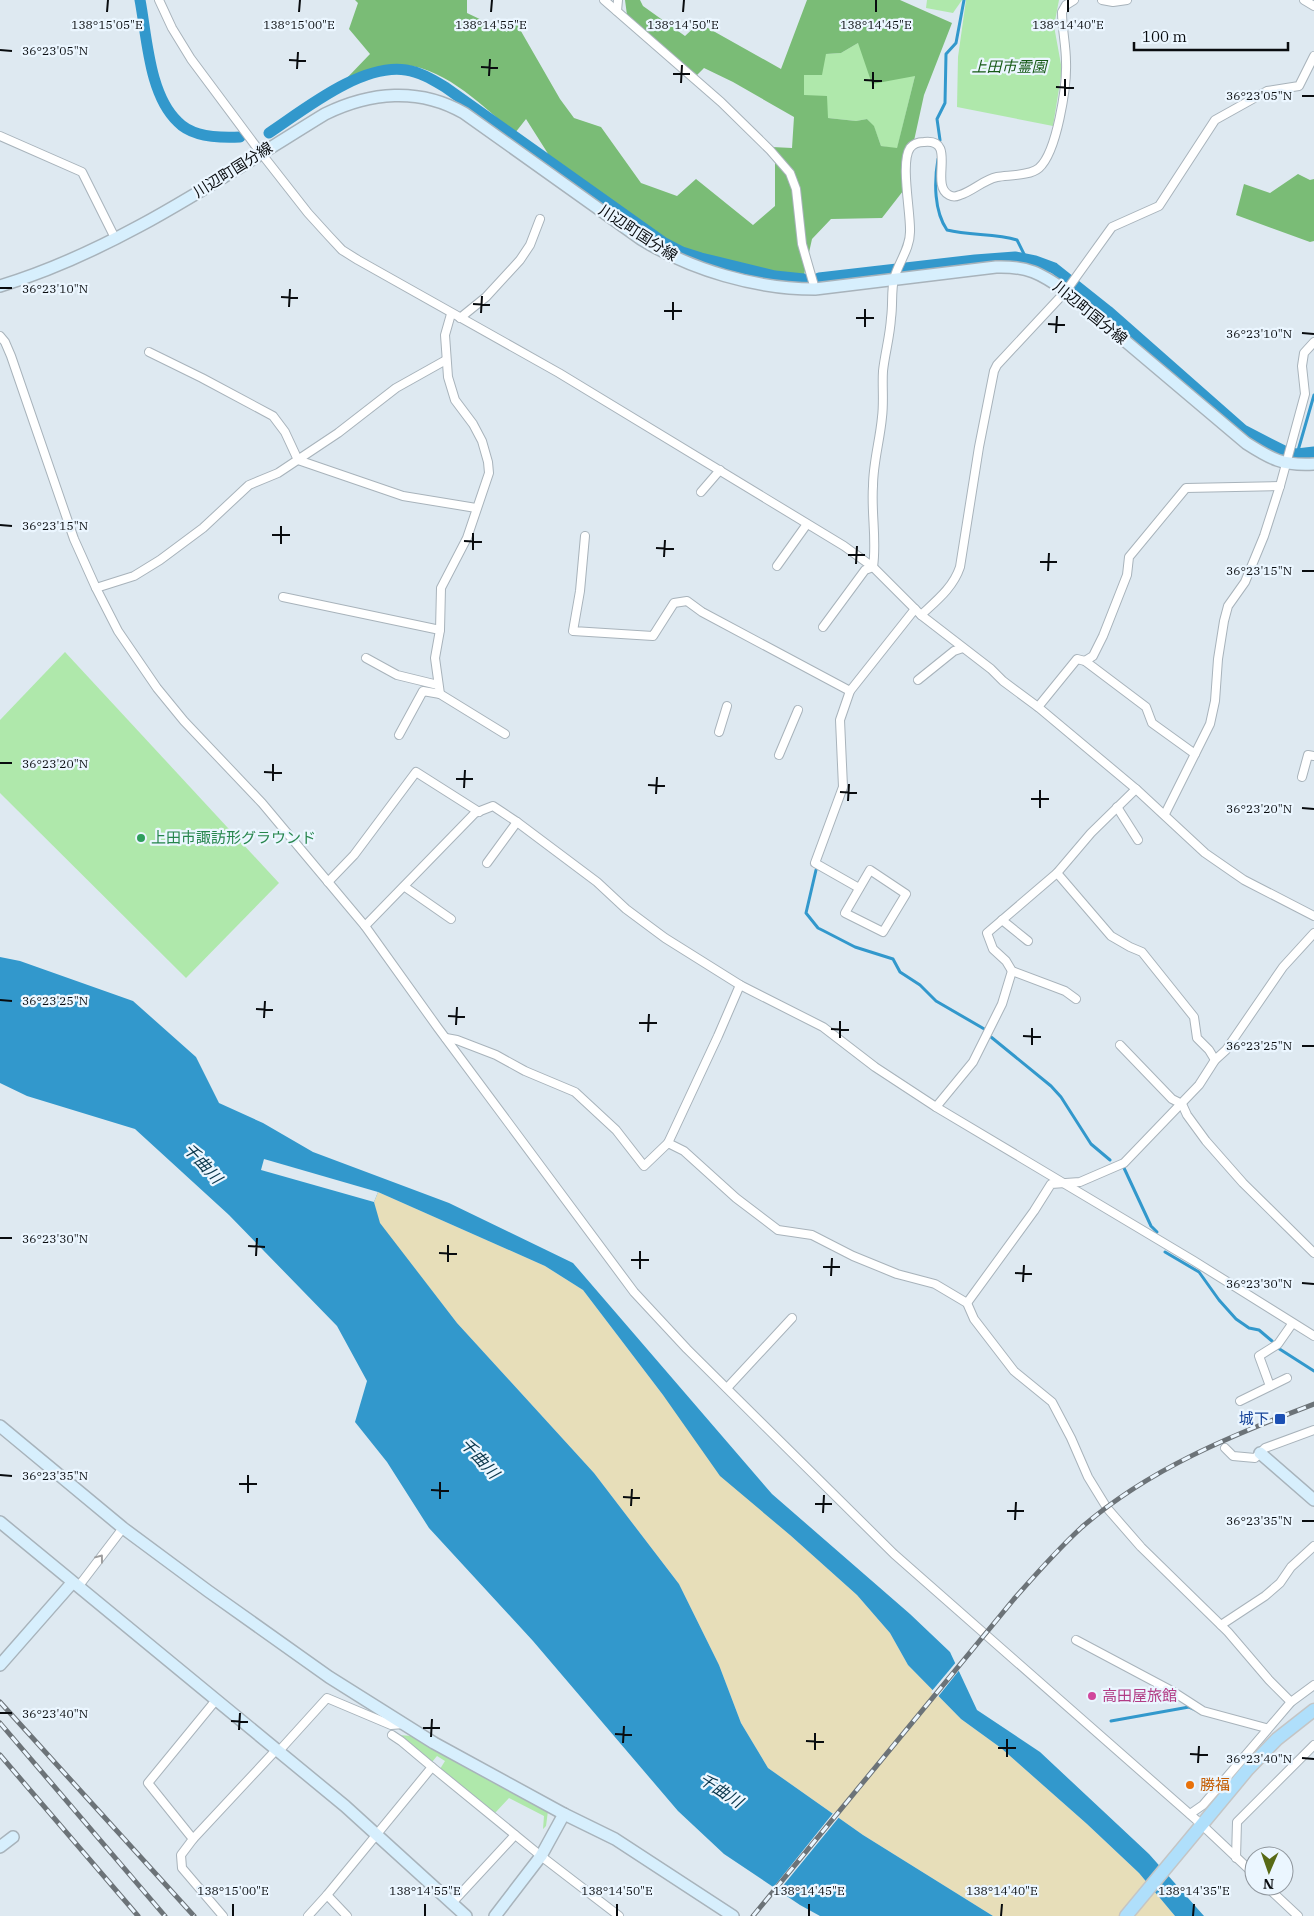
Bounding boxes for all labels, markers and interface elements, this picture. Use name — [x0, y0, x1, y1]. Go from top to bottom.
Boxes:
text: 138°15'05"E — [71, 17, 143, 32]
text: 138°15'00"E — [263, 17, 335, 32]
text: 138°14'55"E — [455, 17, 527, 32]
text: 138°14'50"E — [647, 17, 719, 32]
text: 138°14'45"E — [840, 17, 912, 32]
text: 138°14'40"E — [1032, 17, 1104, 32]
scale bar — [1134, 20, 1288, 52]
text: 100 m — [1142, 27, 1187, 46]
text: 36°23'05"N — [22, 43, 88, 58]
park label: 上田市霊園 — [971, 57, 1048, 76]
text: 36°23'05"N — [1226, 88, 1292, 103]
street label: 川辺町国分線 — [190, 138, 276, 201]
street label: 川辺町国分線 — [595, 200, 681, 265]
street label: 川辺町国分線 — [1049, 277, 1131, 348]
text: 36°23'10"N — [22, 281, 88, 296]
text: 36°23'10"N — [1226, 326, 1292, 341]
text: 36°23'15"N — [22, 518, 88, 533]
text: 36°23'15"N — [1226, 563, 1292, 578]
text: 36°23'20"N — [22, 756, 88, 771]
text: 36°23'20"N — [1226, 801, 1292, 816]
place label: 上田市諏訪形グラウンド — [151, 828, 316, 847]
marker: 上田市諏訪形グラウンド — [135, 832, 147, 844]
text: 36°23'25"N — [22, 993, 88, 1008]
text: 36°23'25"N — [1226, 1038, 1292, 1053]
water label: 千曲川 — [179, 1139, 228, 1189]
text: 36°23'30"N — [22, 1231, 88, 1246]
text: 36°23'30"N — [1226, 1276, 1292, 1291]
place label: 城下 — [1239, 1409, 1269, 1428]
marker: 城下 — [1273, 1412, 1287, 1426]
water label: 千曲川 — [456, 1434, 505, 1484]
text: 36°23'35"N — [22, 1468, 88, 1483]
text: 36°23'35"N — [1226, 1513, 1292, 1528]
one-way arrow — [95, 1555, 103, 1564]
place label: 高田屋旅館 — [1102, 1686, 1177, 1705]
marker: 高田屋旅館 — [1086, 1690, 1098, 1702]
text: 36°23'40"N — [22, 1706, 88, 1721]
text: 36°23'40"N — [1226, 1751, 1292, 1766]
water label: 千曲川 — [695, 1769, 748, 1813]
place label: 勝福 — [1200, 1775, 1230, 1794]
marker: 勝福 — [1184, 1779, 1196, 1791]
north arrow — [1244, 1846, 1294, 1896]
text: N — [1263, 1875, 1274, 1893]
text: 138°15'00"E — [197, 1883, 269, 1898]
text: 138°14'55"E — [389, 1883, 461, 1898]
text: 138°14'50"E — [581, 1883, 653, 1898]
text: 138°14'45"E — [773, 1883, 845, 1898]
text: 138°14'40"E — [966, 1883, 1038, 1898]
text: 138°14'35"E — [1158, 1883, 1230, 1898]

